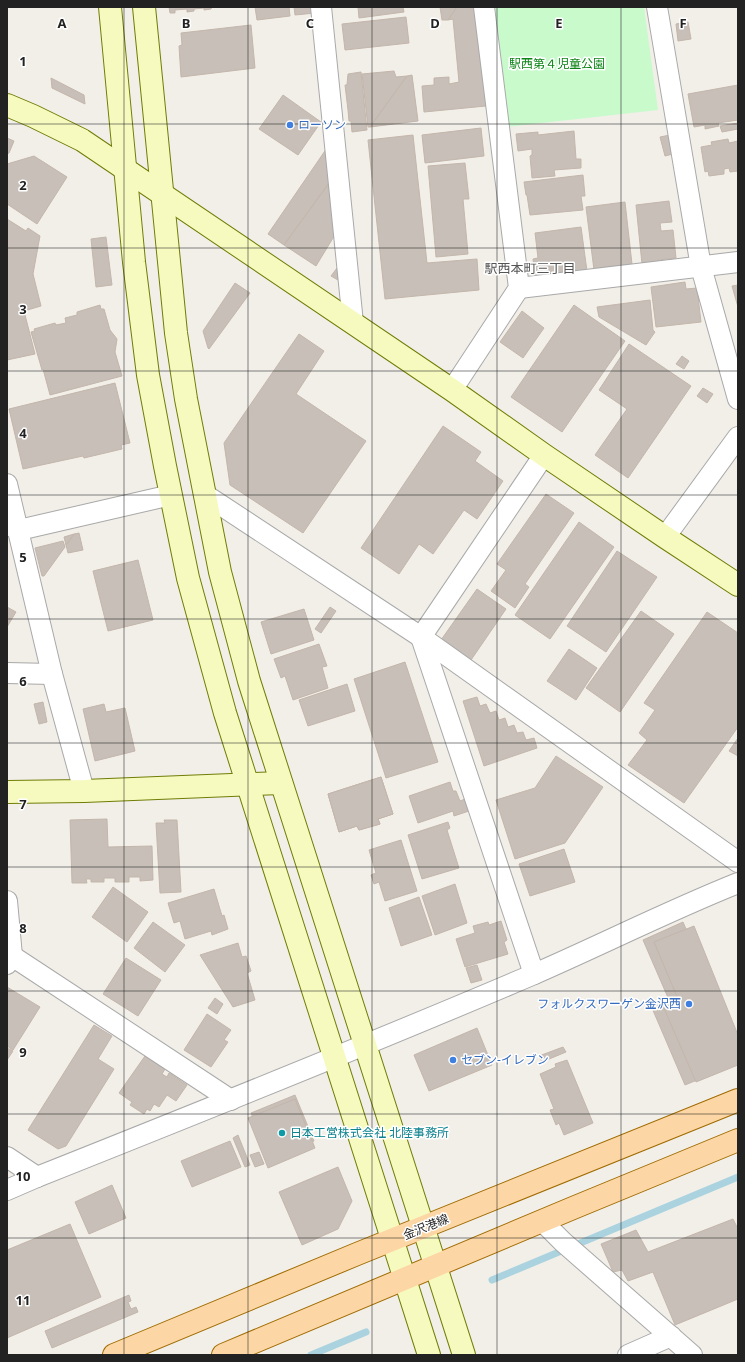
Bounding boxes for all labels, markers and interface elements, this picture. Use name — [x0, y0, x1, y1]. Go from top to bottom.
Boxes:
text: A — [58, 14, 67, 32]
text: B — [182, 14, 190, 32]
text: C — [306, 14, 314, 32]
text: D — [430, 14, 440, 32]
text: E — [555, 14, 563, 32]
text: F — [679, 14, 687, 32]
text: 1 — [19, 52, 27, 70]
park label: 駅西第４児童公園 — [509, 55, 605, 72]
place label: ローソン — [298, 116, 346, 133]
marker: ローソン — [285, 120, 295, 130]
text: 2 — [19, 176, 27, 194]
district label: 駅西本町三丁目 — [484, 259, 576, 277]
text: 3 — [19, 300, 27, 318]
text: 4 — [19, 424, 27, 442]
text: 5 — [19, 548, 27, 566]
text: 6 — [19, 672, 27, 690]
text: 7 — [19, 795, 27, 813]
text: 8 — [19, 919, 27, 937]
place label: フォルクスワーゲン金沢西 — [537, 995, 681, 1012]
marker: フォルクスワーゲン金沢西 — [684, 999, 694, 1009]
text: 9 — [19, 1043, 27, 1061]
place label: セブン-イレブン — [461, 1051, 549, 1068]
marker: セブン-イレブン — [448, 1055, 458, 1065]
place label: 日本工営株式会社 北陸事務所 — [290, 1124, 449, 1141]
marker: 日本工営株式会社 北陸事務所 — [277, 1128, 287, 1138]
text: 10 — [16, 1167, 30, 1185]
street label: 金沢港線 — [400, 1210, 451, 1243]
text: 11 — [16, 1291, 30, 1309]

